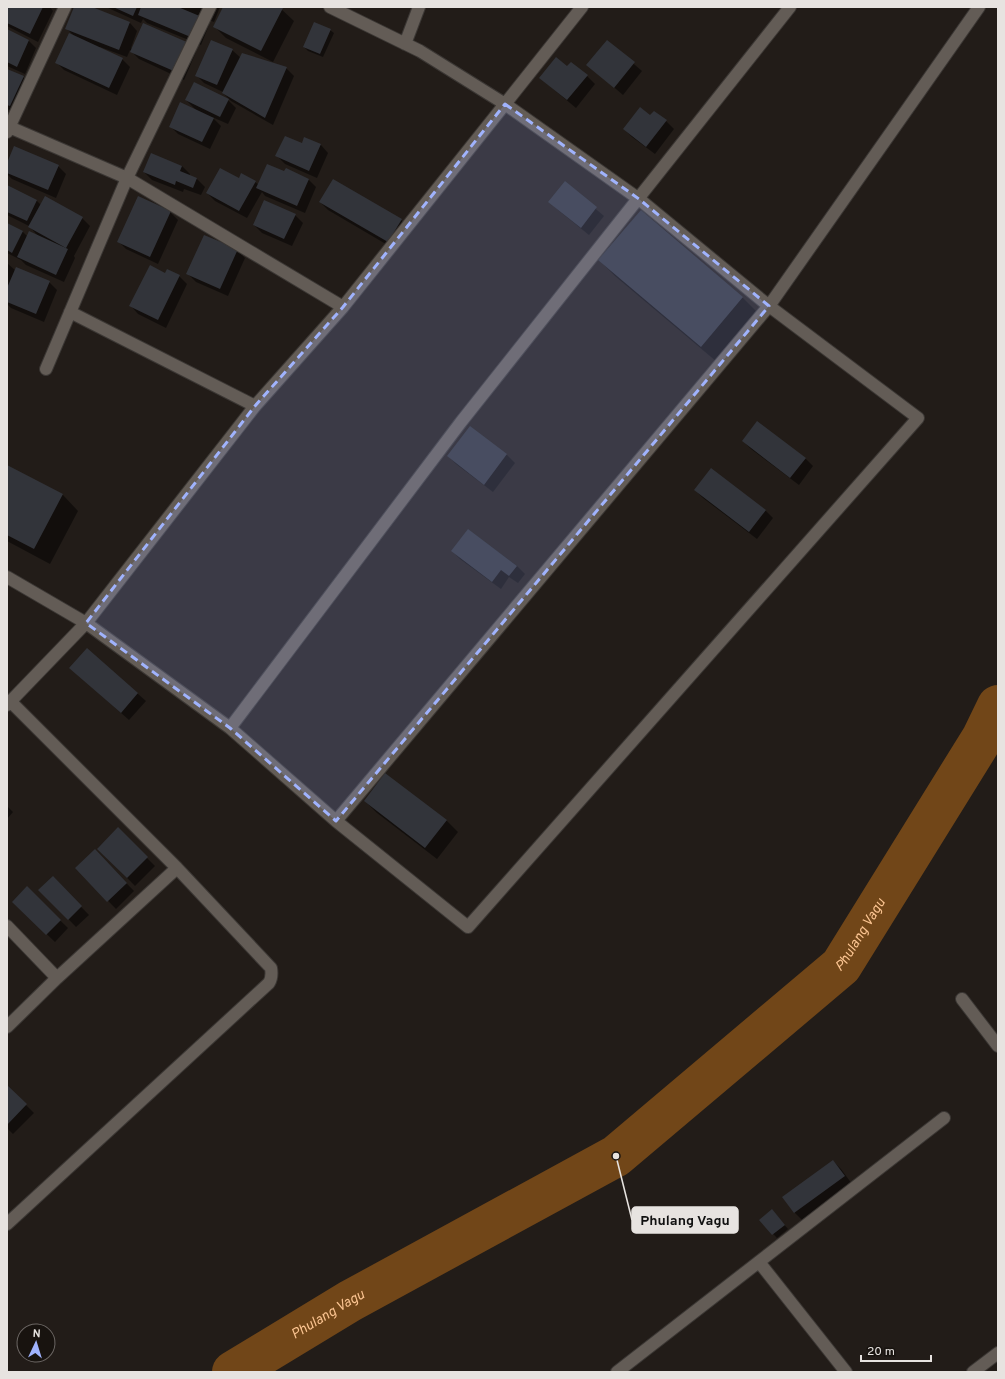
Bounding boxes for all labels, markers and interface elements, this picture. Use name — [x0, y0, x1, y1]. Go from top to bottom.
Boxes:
water label: Phulang Vagu — [832, 895, 890, 975]
callout: Phulang Vagu — [632, 1207, 738, 1233]
text: Phulang Vagu — [640, 1213, 730, 1230]
water label: Phulang Vagu — [288, 1286, 368, 1343]
north arrow — [16, 1323, 56, 1363]
text: N — [32, 1327, 41, 1341]
scale bar — [861, 1337, 931, 1363]
text: 20 m — [867, 1344, 895, 1360]

